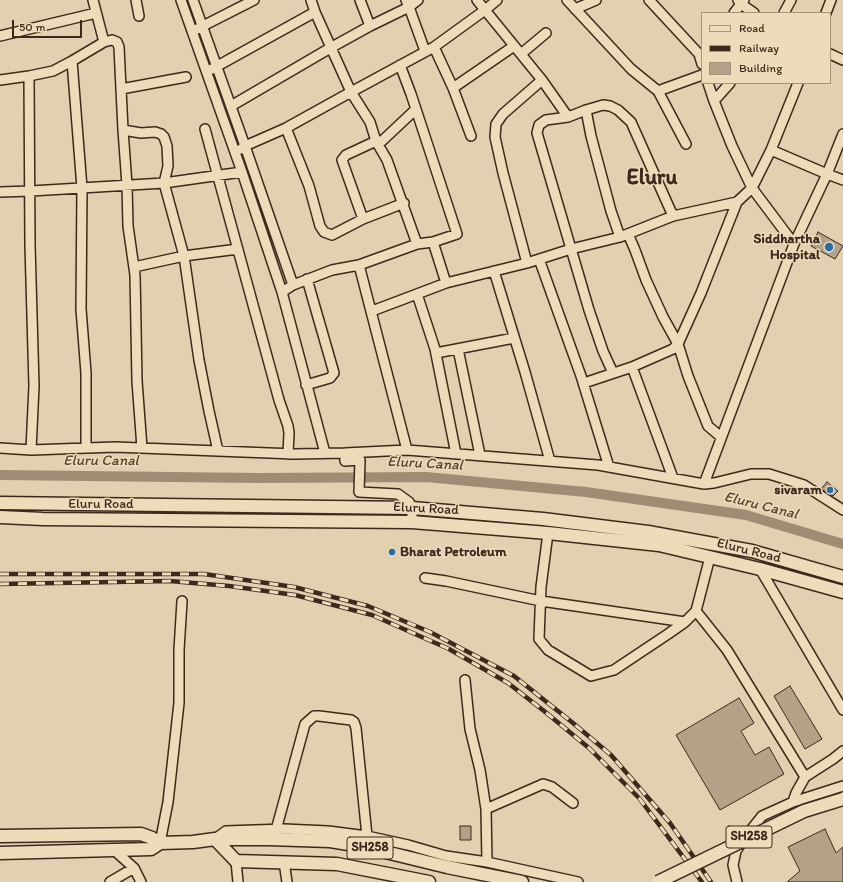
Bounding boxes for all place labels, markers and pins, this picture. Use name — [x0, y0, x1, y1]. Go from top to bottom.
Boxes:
place label: Siddhartha Hospital — [753, 231, 820, 264]
marker: Siddhartha Hospital — [823, 241, 835, 253]
place label: sivaram — [774, 482, 822, 498]
marker: sivaram — [825, 485, 835, 495]
place label: Bharat Petroleum — [400, 544, 507, 560]
marker: Bharat Petroleum — [387, 547, 397, 557]

